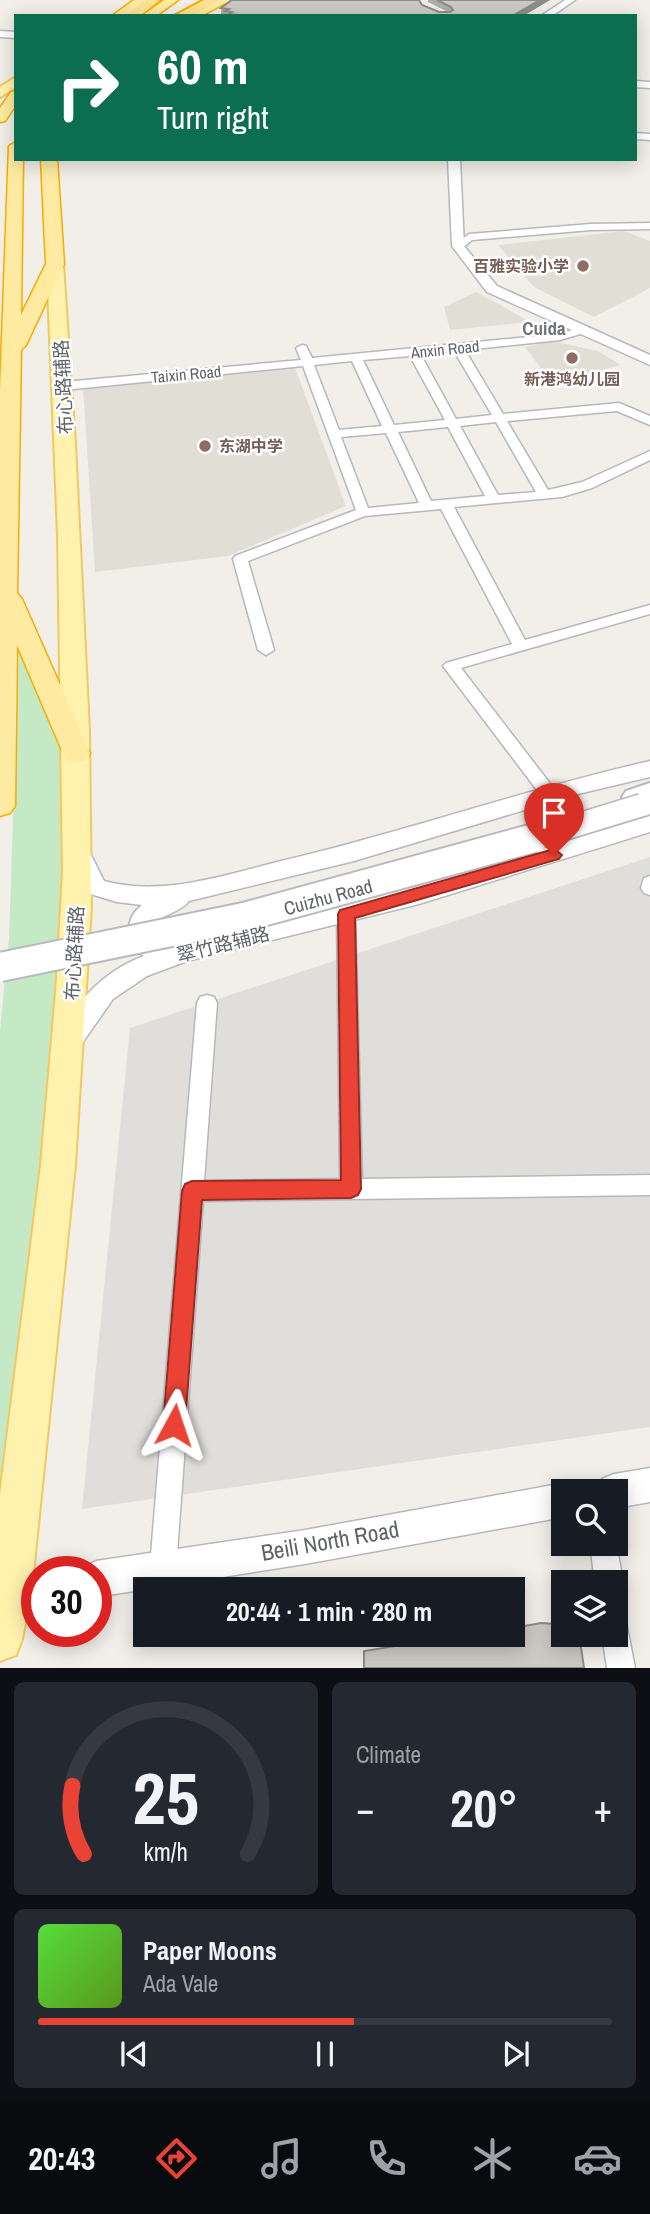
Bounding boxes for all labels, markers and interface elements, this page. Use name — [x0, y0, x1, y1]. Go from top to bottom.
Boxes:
text: 60 m — [157, 33, 249, 99]
icon: right — [42, 42, 133, 133]
text: Turn right — [157, 96, 269, 139]
place label: 百雅实验小学 — [473, 255, 569, 277]
marker: 百雅实验小学 — [575, 258, 591, 274]
district label: Cuida — [522, 315, 566, 341]
street label: Anxin Road — [409, 334, 480, 364]
street label: 布心路辅路 — [48, 339, 78, 435]
marker: 新港鸿幼儿园 — [564, 350, 580, 366]
street label: Taixin Road — [150, 360, 222, 388]
place label: 新港鸿幼儿园 — [524, 368, 620, 390]
place label: 东湖中学 — [219, 435, 283, 457]
marker: 东湖中学 — [197, 438, 213, 454]
pin — [524, 783, 584, 855]
icon: arrive — [535, 794, 573, 832]
street label: Cuizhu Road — [281, 873, 375, 921]
street label: 布心路辅路 — [59, 905, 89, 1001]
street label: 翠竹路辅路 — [174, 920, 272, 968]
position arrow — [137, 1388, 211, 1462]
map controls — [551, 1479, 628, 1647]
button: search — [551, 1479, 628, 1556]
street label: Beili North Road — [259, 1513, 401, 1568]
speed limit sign: 30 — [21, 1556, 112, 1647]
button: layers — [551, 1570, 628, 1647]
text: 20:44 · 1 min · 280 m — [226, 1594, 432, 1629]
text: Climate — [356, 1739, 421, 1770]
text: 25 — [133, 1750, 199, 1848]
text: 20° — [450, 1773, 518, 1843]
text: − — [356, 1783, 374, 1834]
text: + — [594, 1783, 612, 1834]
text: km/h — [144, 1835, 188, 1869]
text: Paper Moons — [143, 1933, 277, 1968]
text: Ada Vale — [143, 1968, 218, 1999]
icon: previous — [115, 2035, 153, 2073]
icon: pause — [306, 2035, 344, 2073]
icon: next — [497, 2035, 535, 2073]
icon: directions — [152, 2134, 201, 2183]
icon: music — [257, 2134, 306, 2183]
icon: phone — [362, 2134, 411, 2183]
icon: climate — [468, 2134, 517, 2183]
icon: car — [573, 2134, 622, 2183]
text: 20:43 — [28, 2137, 95, 2180]

